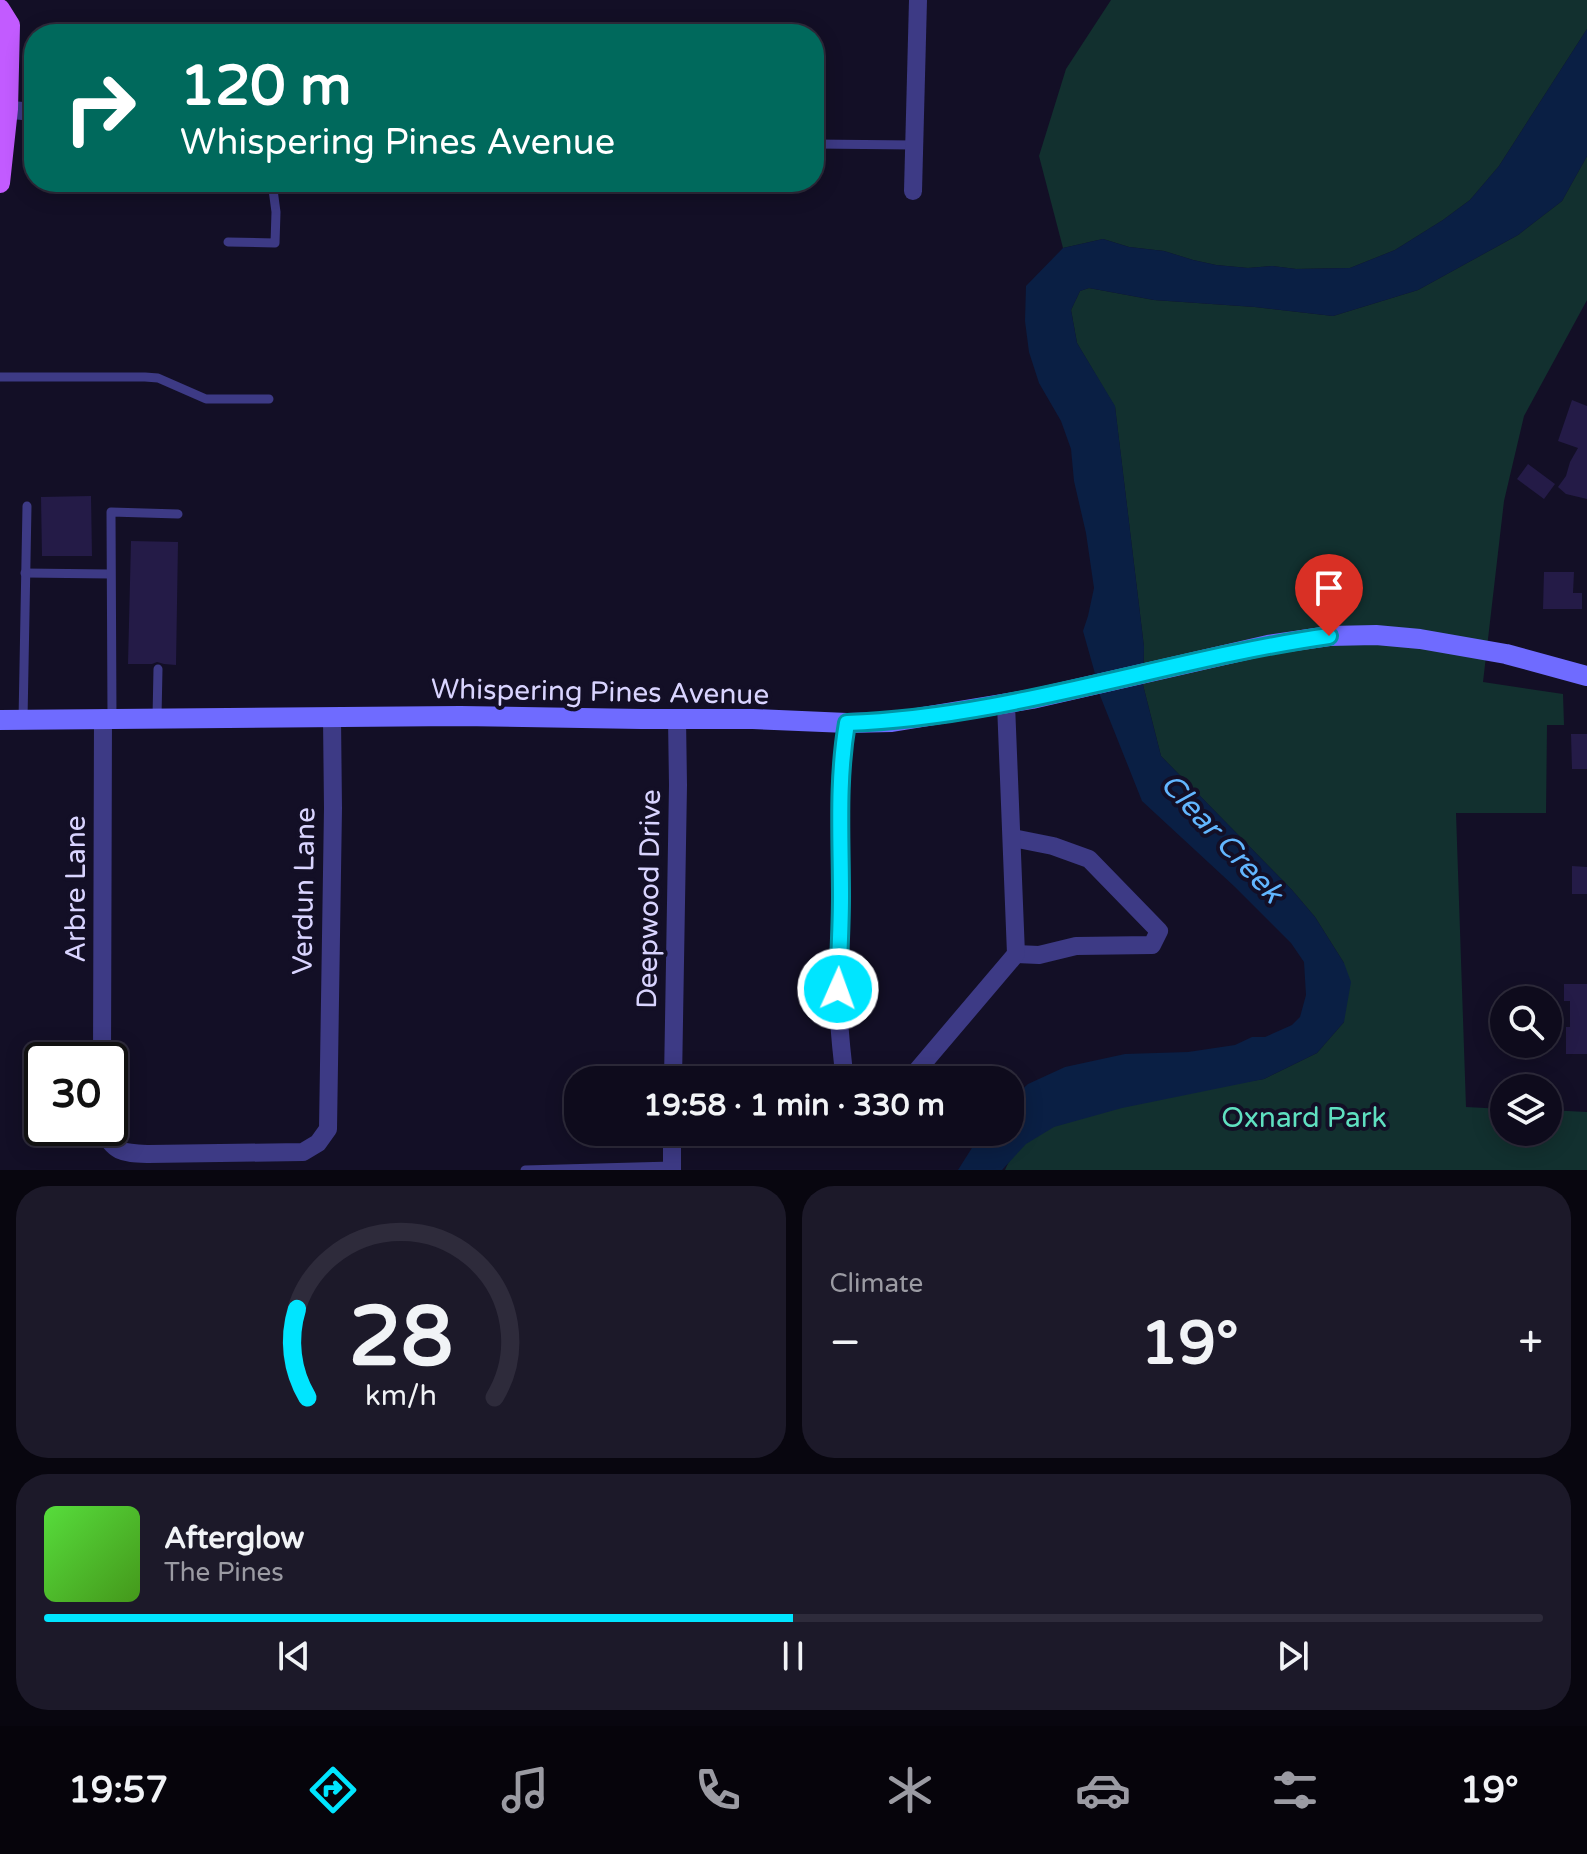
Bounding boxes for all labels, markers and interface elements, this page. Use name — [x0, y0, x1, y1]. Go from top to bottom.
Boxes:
text: 120 m — [180, 53, 351, 120]
icon: right — [48, 56, 152, 160]
text: Whispering Pines Avenue — [180, 121, 615, 164]
pin — [1295, 554, 1363, 636]
icon: arrive — [1307, 566, 1351, 610]
street label: Whispering Pines Avenue — [431, 672, 769, 712]
water label: Clear Creek — [1152, 766, 1293, 913]
street label: Deepwood Drive — [630, 789, 668, 1009]
street label: Verdun Lane — [286, 807, 322, 975]
street label: Arbre Lane — [59, 815, 93, 963]
position arrow — [796, 947, 880, 1031]
map controls — [1490, 986, 1562, 1146]
button: search — [1490, 986, 1562, 1058]
speed limit sign: 30 — [24, 1042, 128, 1146]
button: layers — [1490, 1074, 1562, 1146]
text: 19:58 · 1 min · 330 m — [643, 1087, 945, 1124]
park label: Oxnard Park — [1221, 1101, 1387, 1135]
text: Climate — [830, 1268, 923, 1299]
text: 28 — [349, 1288, 453, 1388]
text: 19° — [1141, 1308, 1239, 1380]
text: − — [830, 1317, 861, 1370]
text: + — [1518, 1317, 1543, 1370]
text: km/h — [365, 1379, 437, 1413]
text: Afterglow — [164, 1520, 304, 1557]
text: The Pines — [164, 1557, 284, 1588]
icon: previous — [272, 1634, 316, 1678]
icon: pause — [771, 1634, 815, 1678]
icon: next — [1271, 1634, 1315, 1678]
icon: directions — [305, 1762, 361, 1818]
icon: music — [497, 1762, 553, 1818]
icon: phone — [690, 1762, 746, 1818]
icon: climate — [882, 1762, 938, 1818]
icon: car — [1075, 1762, 1131, 1818]
icon: filters — [1267, 1762, 1323, 1818]
text: 19:57 — [68, 1769, 168, 1812]
text: 19° — [1460, 1769, 1519, 1812]

